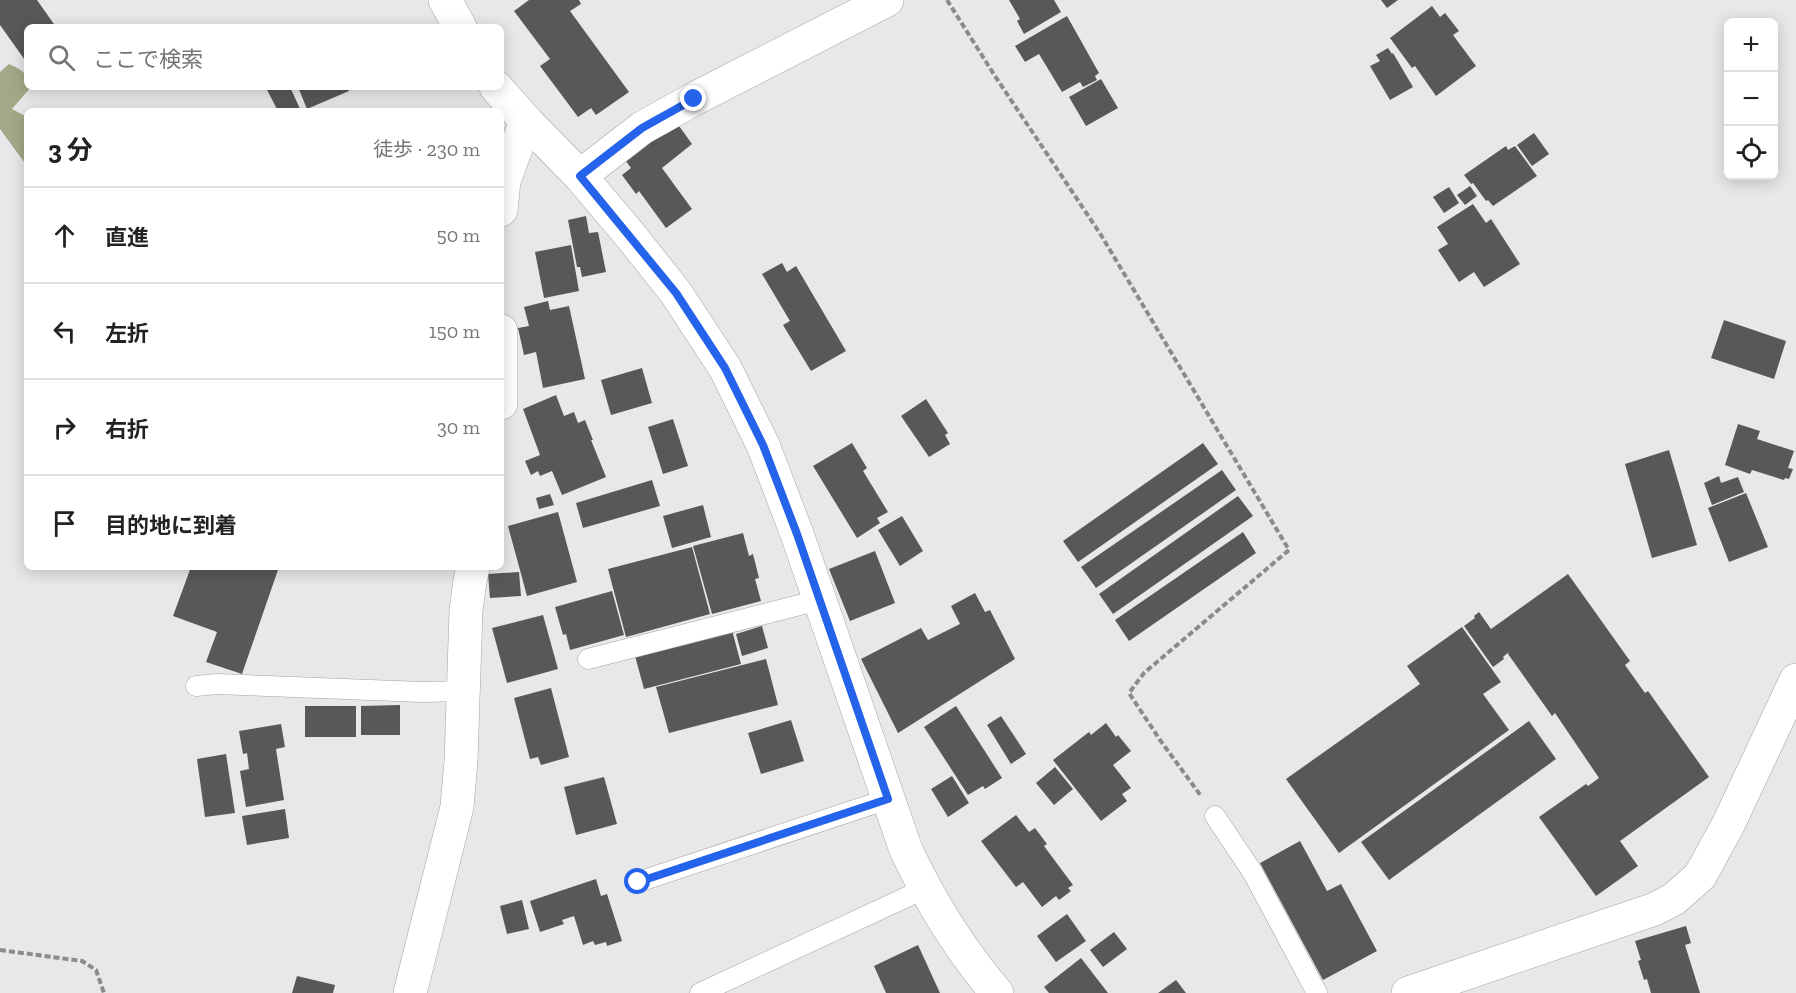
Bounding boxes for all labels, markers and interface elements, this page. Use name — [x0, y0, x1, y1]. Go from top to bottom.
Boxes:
map controls — [1724, 18, 1778, 180]
button: + — [1724, 18, 1778, 72]
search box — [24, 24, 504, 90]
icon: search — [45, 41, 78, 74]
text: ここで検索 — [93, 46, 203, 73]
button: − — [1724, 72, 1778, 126]
route end — [680, 85, 706, 111]
button: locate — [1724, 126, 1778, 180]
text: 3 分 — [48, 134, 93, 166]
text: 徒歩 · 230 m — [373, 137, 480, 161]
icon: ahead — [48, 219, 81, 252]
text: 50 m — [436, 223, 480, 247]
text: 直進 — [105, 224, 149, 251]
icon: left — [48, 315, 81, 348]
text: 150 m — [429, 319, 480, 343]
text: 左折 — [105, 320, 149, 347]
icon: right — [48, 411, 81, 444]
text: 30 m — [437, 415, 480, 439]
text: 右折 — [105, 416, 149, 443]
icon: arrive — [48, 507, 81, 540]
text: 目的地に到着 — [105, 512, 237, 539]
route start — [624, 868, 650, 894]

